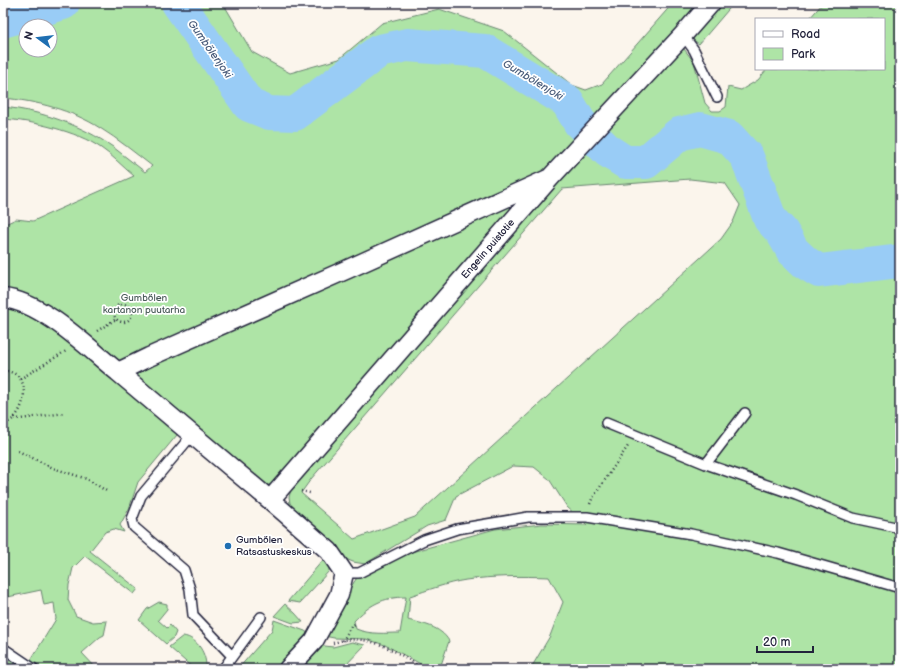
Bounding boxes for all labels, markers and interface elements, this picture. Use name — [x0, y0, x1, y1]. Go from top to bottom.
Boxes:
water label: Gumbölenjoki — [185, 17, 235, 81]
north arrow — [18, 18, 58, 58]
legend — [755, 18, 885, 70]
text: Road — [791, 27, 820, 42]
text: N — [21, 30, 36, 41]
text: Park — [791, 47, 815, 62]
water label: Gumbölenjoki — [500, 57, 566, 103]
street label: Engelin puistotie — [459, 217, 517, 281]
park label: Gumbölen kartanon puutarha — [103, 292, 185, 316]
place label: Gumbölen Ratsastuskeskus — [236, 534, 312, 558]
marker: Gumbölen Ratsastuskeskus — [223, 541, 233, 551]
scale bar — [757, 628, 813, 654]
text: 20 m — [763, 635, 790, 650]

